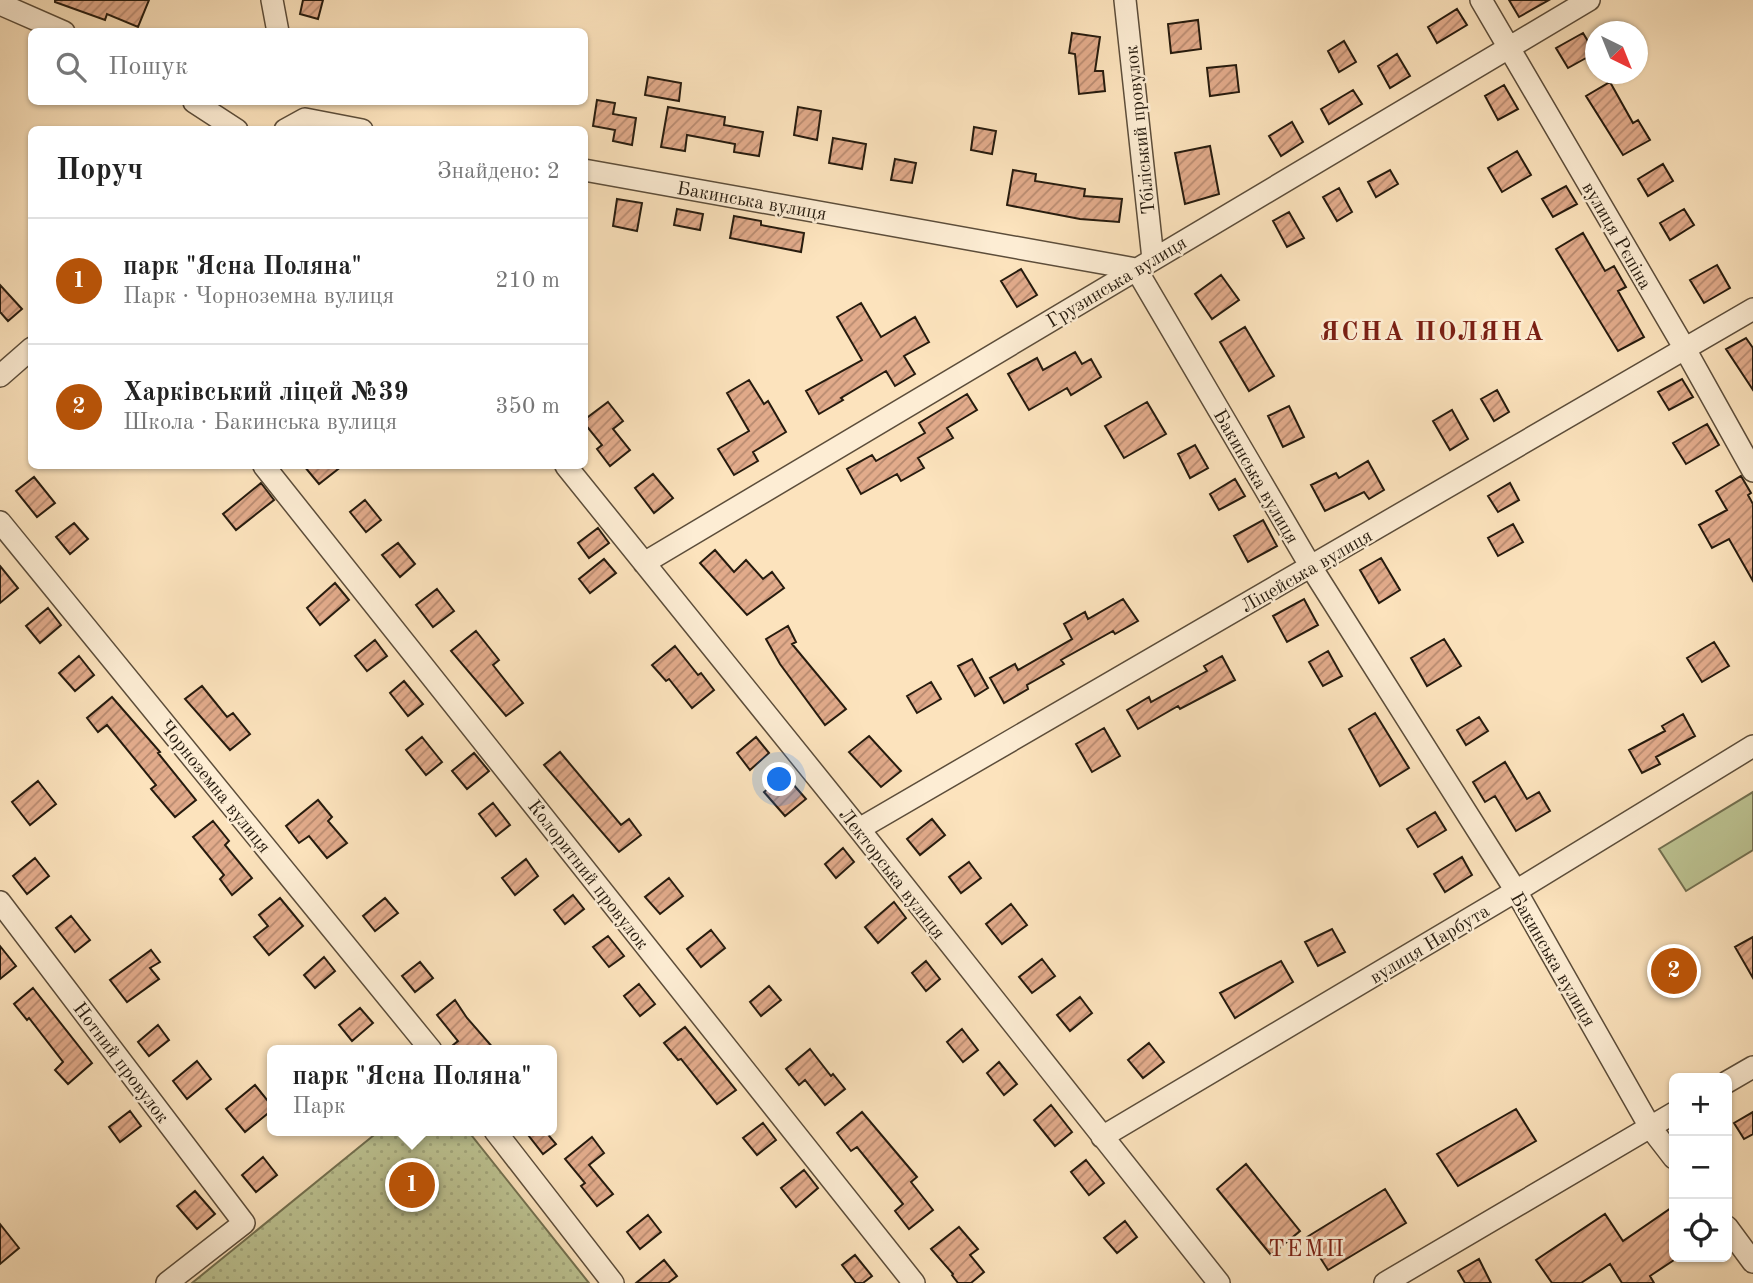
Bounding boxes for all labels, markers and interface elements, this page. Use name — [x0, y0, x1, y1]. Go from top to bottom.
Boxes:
north arrow — [1585, 21, 1648, 84]
search box — [28, 28, 588, 105]
street label: Тбіліський провулок — [1123, 44, 1160, 215]
icon: search — [52, 48, 90, 86]
text: Пошук — [108, 54, 188, 80]
text: Поруч — [56, 156, 143, 186]
text: Знайдено: 2 — [437, 160, 560, 183]
street label: вулиця Рєпіна — [1578, 179, 1654, 294]
street label: Бакинська вулиця — [675, 180, 828, 225]
street label: Грузинська вулиця — [1044, 234, 1191, 332]
text: парк "Ясна Поляна" — [123, 254, 362, 280]
text: 1 — [72, 269, 86, 292]
text: 210 m — [495, 269, 560, 292]
text: Парк · Чорноземна вулиця — [123, 285, 394, 308]
district label: ЯСНА ПОЛЯНА — [1320, 320, 1546, 346]
text: Харківський ліцей №39 — [123, 380, 409, 406]
text: 2 — [72, 395, 86, 418]
text: 350 m — [495, 395, 560, 418]
street label: Бакинська вулиця — [1209, 407, 1301, 548]
text: Школа · Бакинська вулиця — [123, 411, 397, 434]
street label: Ліцейська вулиця — [1238, 527, 1376, 617]
street label: Чорноземна вулиця — [155, 718, 273, 857]
your location — [762, 762, 796, 796]
street label: Колоритний провулок — [523, 797, 651, 954]
street label: Лекторська вулиця — [834, 806, 948, 943]
street label: Бакинська вулиця — [1506, 890, 1598, 1031]
street label: вулиця Нарбута — [1367, 902, 1494, 988]
pin: 2 — [1651, 945, 1697, 997]
street label: Нотний провулок — [69, 1000, 172, 1128]
popup — [267, 1045, 557, 1136]
text: парк "Ясна Поляна" — [293, 1064, 531, 1090]
map controls — [1669, 1073, 1732, 1262]
button: + — [1669, 1073, 1732, 1136]
text: Парк — [293, 1095, 346, 1118]
button: − — [1669, 1136, 1732, 1199]
pin: 1 — [389, 1159, 435, 1211]
button: locate — [1669, 1199, 1732, 1262]
district label: ТЕМП — [1268, 1238, 1346, 1261]

